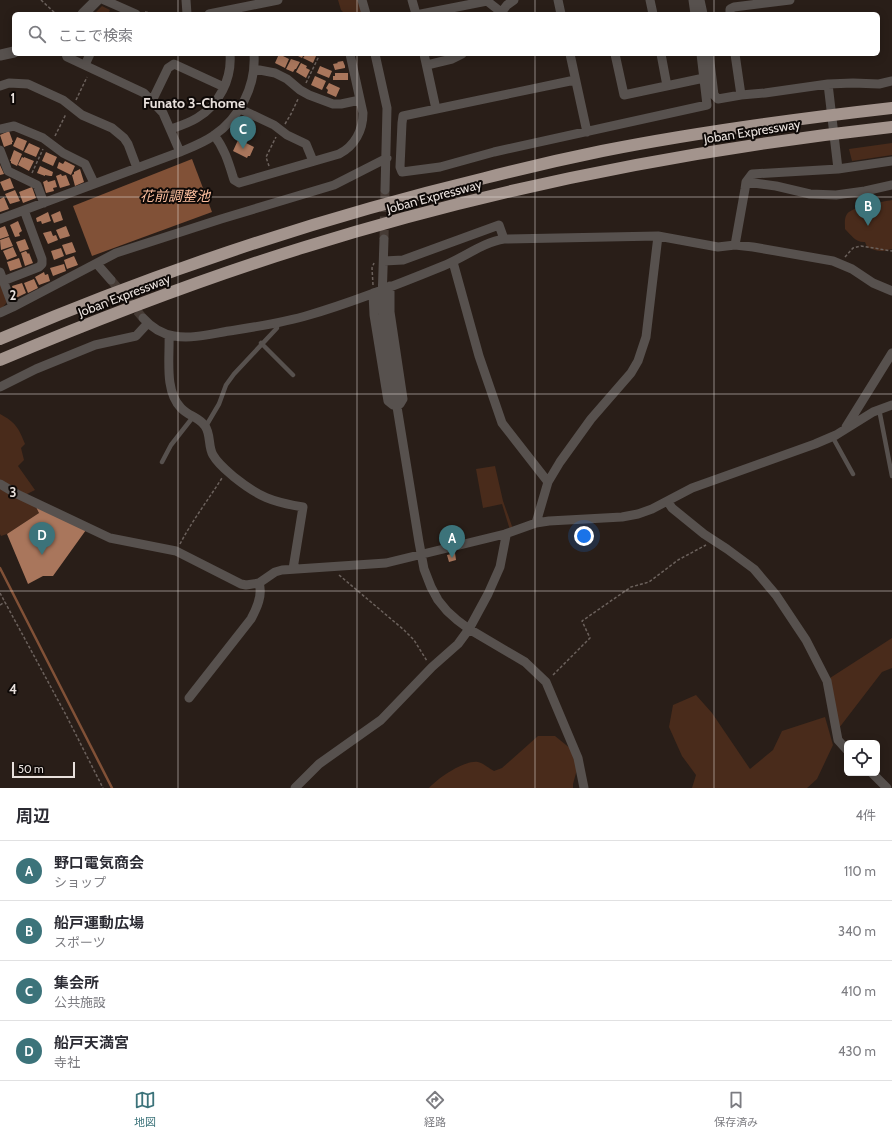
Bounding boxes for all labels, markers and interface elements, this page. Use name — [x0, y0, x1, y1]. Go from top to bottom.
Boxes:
search box — [12, 12, 880, 56]
icon: search — [26, 23, 48, 45]
text: ここで検索 — [58, 27, 133, 45]
text: 1 — [11, 90, 15, 106]
district label: Funato 3-Chome — [143, 94, 245, 112]
street label: Joban Expressway — [701, 115, 802, 147]
pin: C — [230, 116, 256, 149]
street label: Joban Expressway — [384, 176, 484, 217]
water label: 花前調整池 — [140, 187, 212, 205]
pin: B — [855, 193, 881, 226]
street label: Joban Expressway — [75, 270, 173, 320]
text: 2 — [10, 287, 17, 303]
text: 3 — [9, 484, 17, 500]
pin: D — [29, 522, 55, 555]
pin: A — [439, 525, 465, 558]
your location — [574, 526, 594, 546]
text: 4 — [9, 681, 17, 697]
map controls — [844, 740, 880, 776]
button: locate — [844, 740, 880, 776]
scale bar — [12, 760, 75, 779]
text: 50 m — [18, 762, 44, 776]
text: 周辺 — [16, 806, 50, 826]
text: 4件 — [855, 807, 876, 823]
text: 野口電気商会 — [54, 854, 144, 872]
text: A — [25, 863, 33, 879]
text: 110 m — [844, 863, 876, 879]
text: ショップ — [54, 874, 106, 890]
text: 船戸運動広場 — [54, 914, 144, 932]
text: B — [25, 923, 33, 939]
text: 340 m — [838, 923, 876, 939]
text: スポーツ — [54, 934, 106, 950]
text: 集会所 — [54, 974, 99, 992]
text: C — [25, 983, 33, 999]
text: 410 m — [841, 983, 876, 999]
text: 公共施設 — [54, 994, 106, 1010]
text: 船戸天満宮 — [54, 1034, 129, 1052]
text: D — [24, 1043, 34, 1059]
text: 430 m — [838, 1043, 876, 1059]
text: 寺社 — [54, 1054, 80, 1070]
tab: 地図 — [134, 1089, 156, 1129]
tab: 経路 — [424, 1089, 446, 1129]
tab: 保存済み — [714, 1089, 758, 1129]

